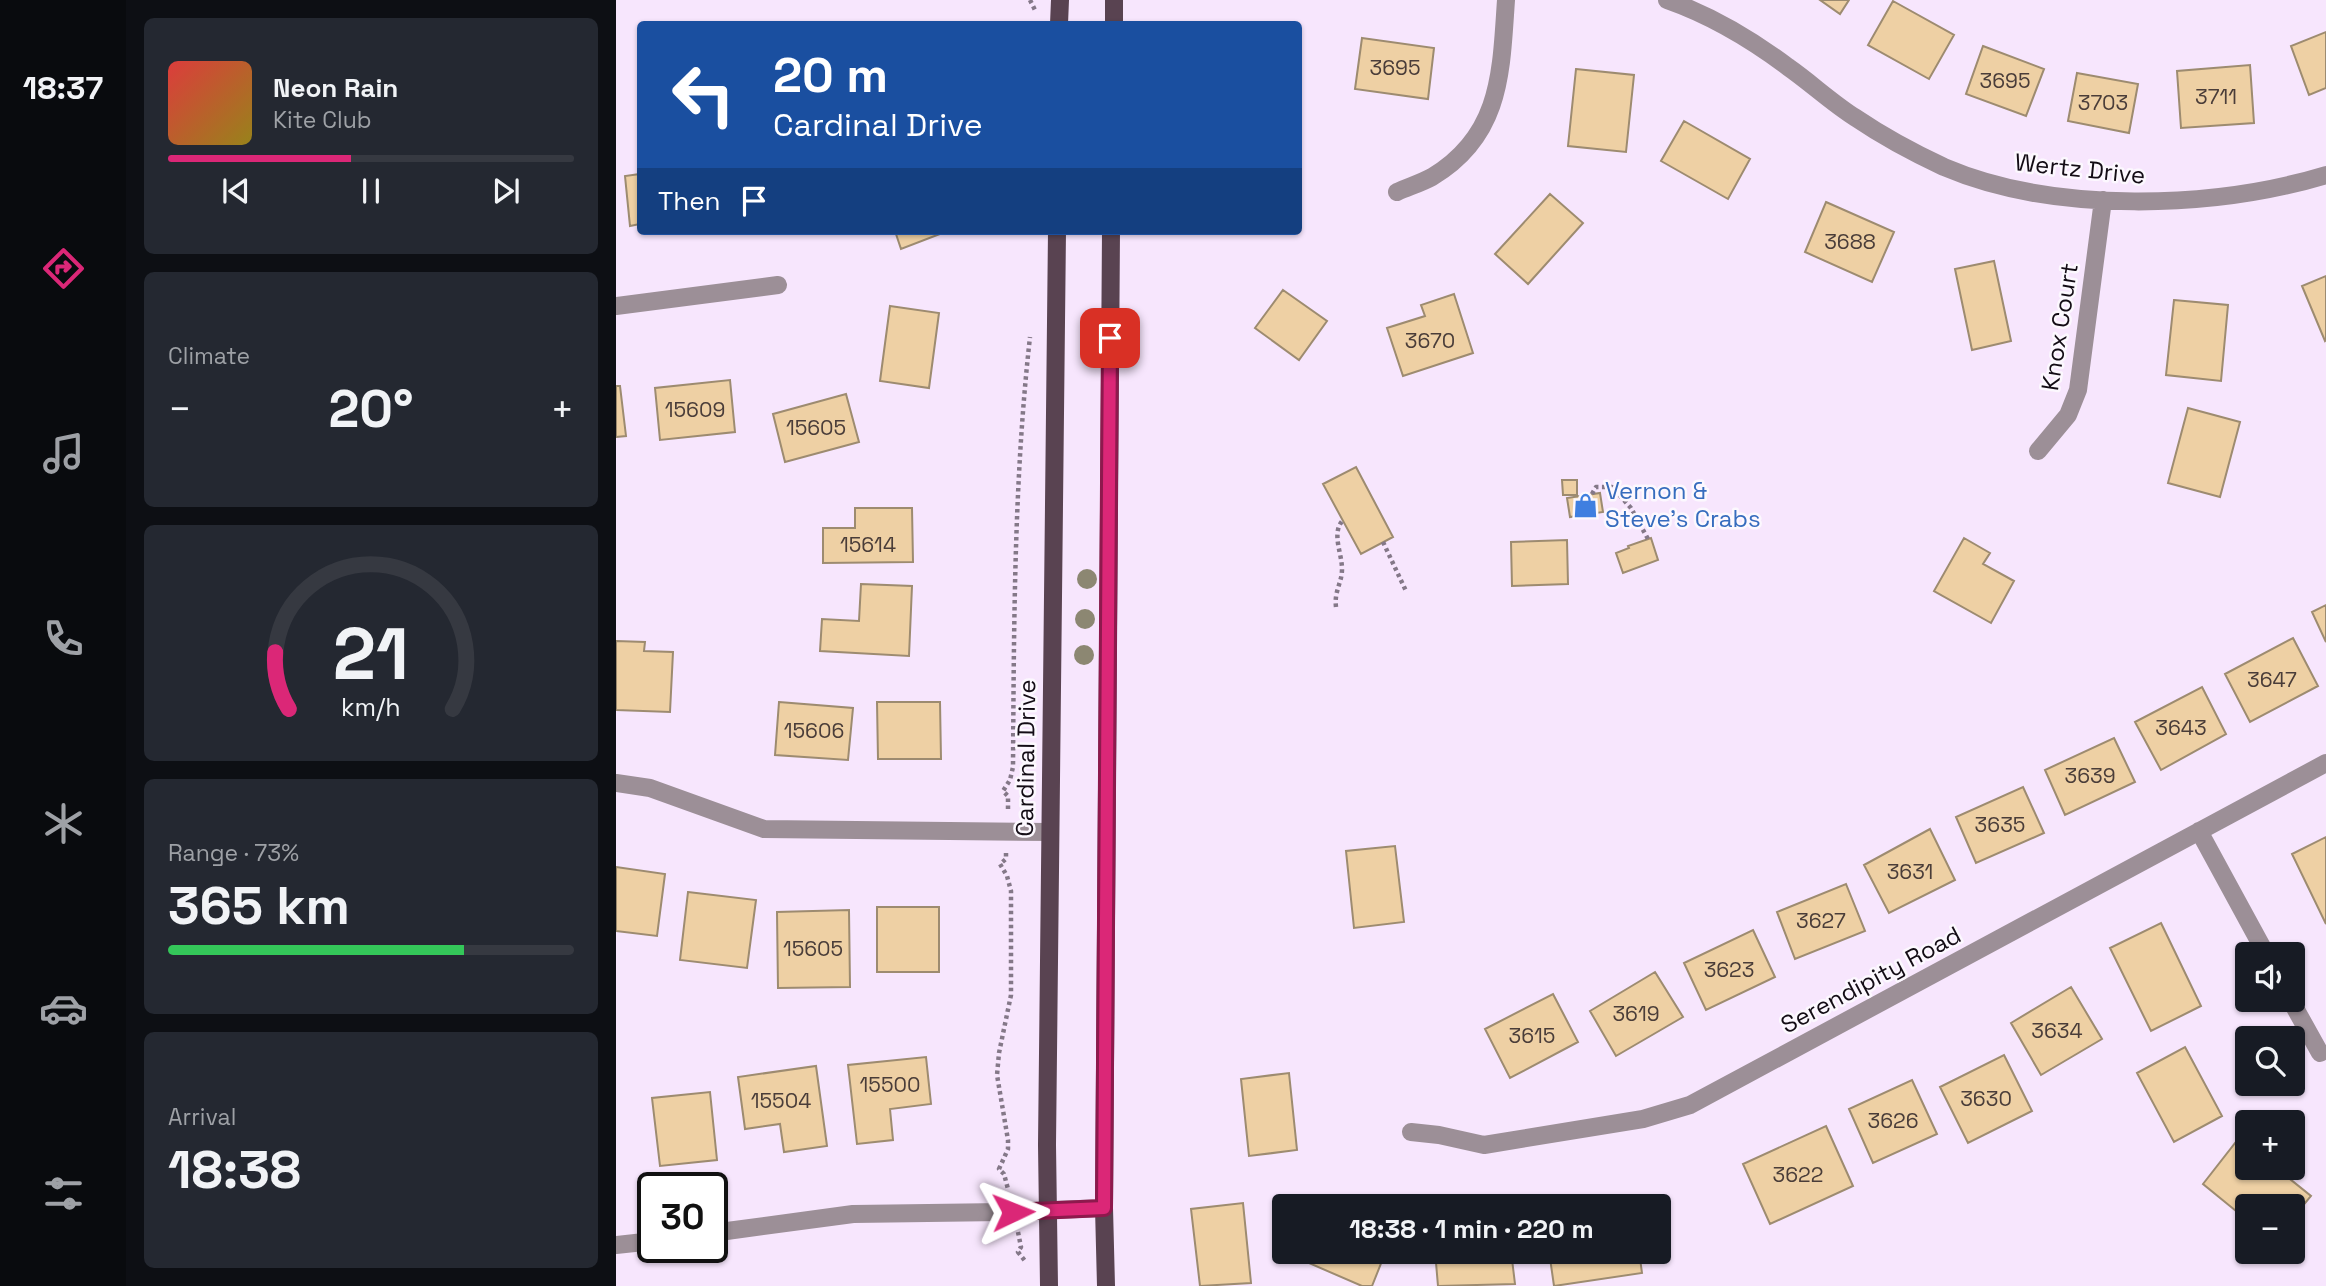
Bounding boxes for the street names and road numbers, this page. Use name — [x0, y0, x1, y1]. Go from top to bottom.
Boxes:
street label: Wertz Drive — [2013, 146, 2147, 191]
street label: Knox Court — [2034, 261, 2085, 393]
street label: Cardinal Drive — [1009, 679, 1042, 837]
street label: Serendipity Road — [1775, 919, 1966, 1040]

